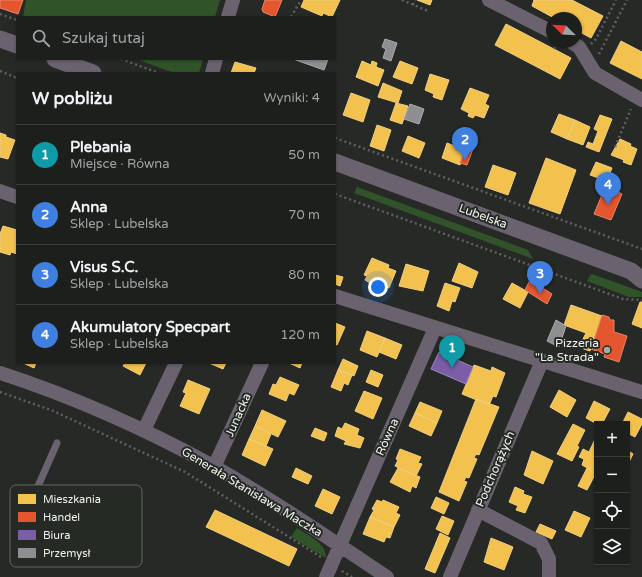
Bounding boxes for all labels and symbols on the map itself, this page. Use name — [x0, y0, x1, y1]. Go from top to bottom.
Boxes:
north arrow — [546, 12, 582, 48]
pin: 2 — [452, 127, 478, 160]
pin: 4 — [595, 172, 621, 205]
street label: Lubelska — [457, 201, 509, 231]
pin: 3 — [527, 261, 553, 294]
your location — [368, 277, 388, 297]
pin: 1 — [439, 335, 465, 368]
place label: Pizzeria "La Strada" — [535, 336, 599, 364]
marker: Pizzeria "La Strada" — [602, 345, 612, 355]
street label: Junacka — [222, 391, 254, 439]
street label: Równa — [373, 416, 401, 458]
street label: Podchorążych — [473, 429, 517, 509]
street label: Generała Stanisława Maczka — [179, 444, 325, 540]
legend — [10, 485, 142, 567]
text: Mieszkania — [43, 493, 101, 506]
text: Handel — [43, 511, 80, 524]
text: Biura — [43, 529, 70, 542]
text: Przemysł — [43, 547, 90, 560]

